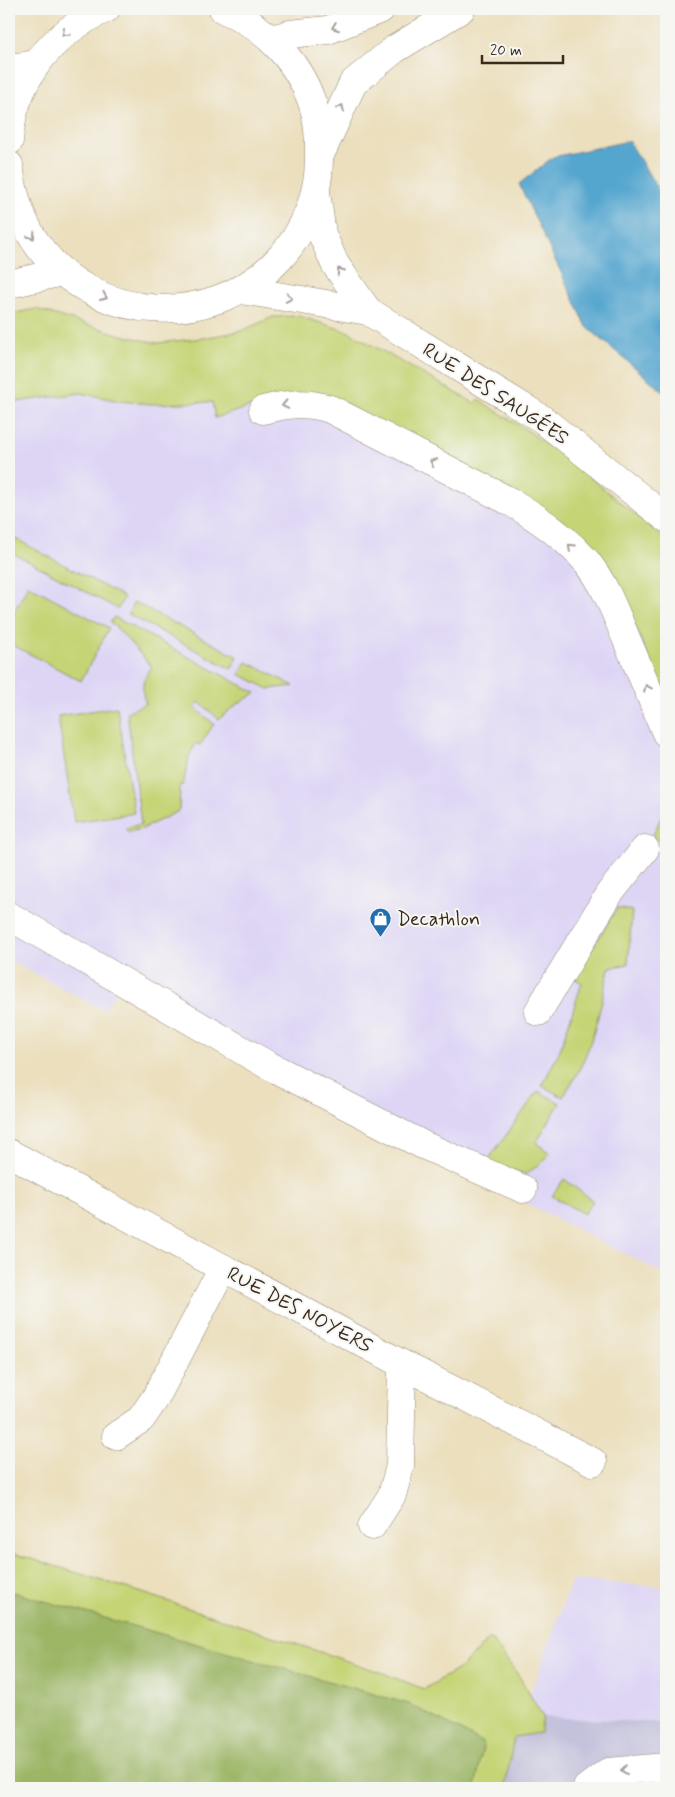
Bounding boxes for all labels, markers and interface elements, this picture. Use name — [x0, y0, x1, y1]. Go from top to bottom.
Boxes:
one-way arrow — [332, 21, 340, 31]
one-way arrow — [61, 28, 70, 37]
scale bar — [482, 32, 564, 64]
text: 20 m — [490, 41, 522, 61]
one-way arrow — [335, 104, 345, 113]
one-way arrow — [26, 231, 36, 240]
one-way arrow — [337, 267, 346, 277]
one-way arrow — [99, 290, 108, 301]
one-way arrow — [285, 292, 294, 302]
street label: RUE DES SAUGÉES — [417, 337, 574, 452]
one-way arrow — [280, 399, 289, 409]
one-way arrow — [429, 458, 438, 468]
one-way arrow — [567, 544, 576, 553]
one-way arrow — [643, 684, 654, 693]
shop icon: Decathlon — [369, 906, 393, 937]
place label: Decathlon — [397, 906, 480, 933]
street label: RUE DES NOYERS — [222, 1261, 377, 1360]
one-way arrow — [620, 1764, 628, 1775]

